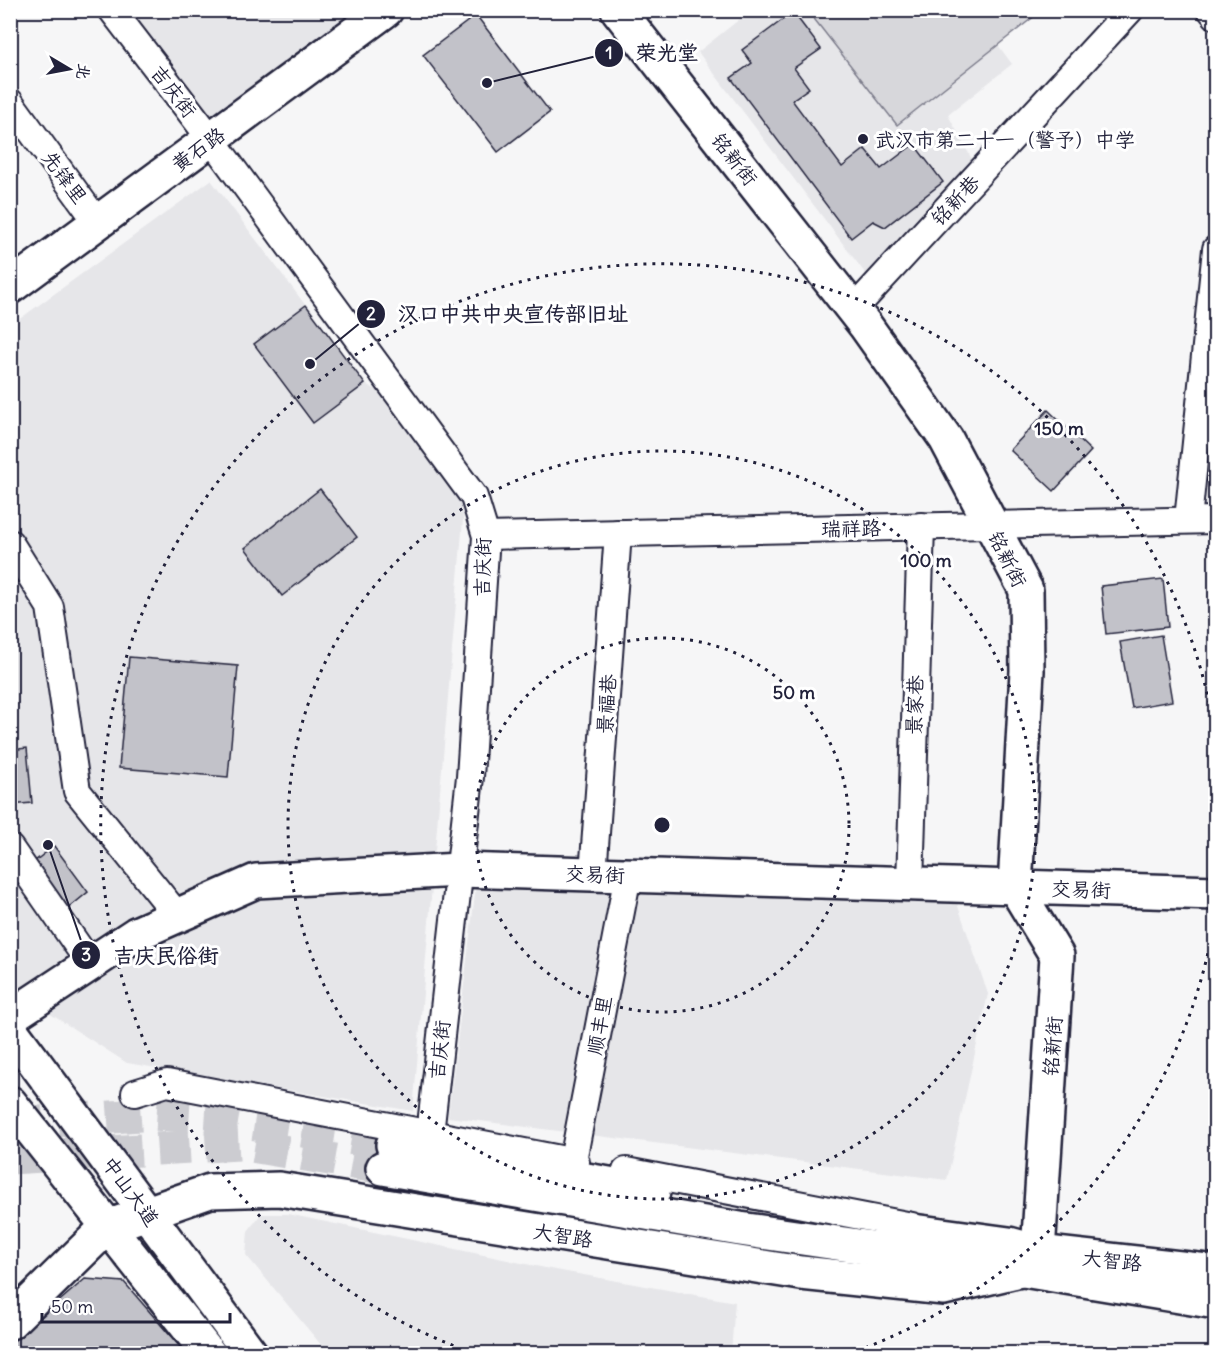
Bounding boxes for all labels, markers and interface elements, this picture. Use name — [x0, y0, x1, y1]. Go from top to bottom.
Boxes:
callout: 荣光堂 — [594, 33, 711, 72]
north arrow — [39, 39, 99, 99]
text: 荣光堂 — [636, 39, 699, 66]
text: 1 — [605, 41, 613, 64]
street label: 吉庆街 — [146, 60, 202, 122]
text: 北 — [73, 62, 95, 81]
street label: 黄石路 — [166, 121, 230, 177]
place label: 武汉市第二十一（警予）中学 — [875, 127, 1135, 152]
street label: 铭新街 — [707, 128, 763, 190]
marker: 武汉市第二十一（警予）中学 — [856, 132, 870, 146]
street label: 先锋里 — [37, 145, 93, 209]
street label: 铭新巷 — [925, 169, 985, 230]
callout: 汉口中共中央宣传部旧址 — [356, 294, 641, 333]
text: 汉口中共中央宣传部旧址 — [398, 300, 629, 327]
text: 2 — [366, 302, 376, 325]
text: 150 m — [1034, 417, 1084, 440]
street label: 瑞祥路 — [821, 515, 882, 541]
street label: 铭新街 — [983, 527, 1033, 591]
street label: 吉庆街 — [469, 537, 495, 597]
text: 100 m — [901, 549, 952, 572]
street label: 景福巷 — [591, 672, 621, 735]
street label: 景家巷 — [900, 674, 928, 735]
text: 50 m — [773, 681, 815, 704]
centre of rings — [652, 815, 672, 835]
street label: 交易街 — [565, 860, 625, 888]
street label: 交易街 — [1051, 875, 1111, 903]
callout: 吉庆民俗街 — [71, 936, 230, 975]
text: 吉庆民俗街 — [114, 942, 219, 969]
text: 3 — [81, 943, 91, 966]
street label: 顺丰里 — [581, 993, 617, 1057]
street label: 铭新街 — [1037, 1015, 1067, 1077]
street label: 吉庆街 — [423, 1019, 455, 1081]
street label: 中山大道 — [97, 1151, 165, 1231]
street label: 大智路 — [531, 1218, 596, 1252]
street label: 大智路 — [1081, 1244, 1144, 1276]
scale bar — [42, 1286, 230, 1324]
text: 50 m — [51, 1295, 93, 1318]

